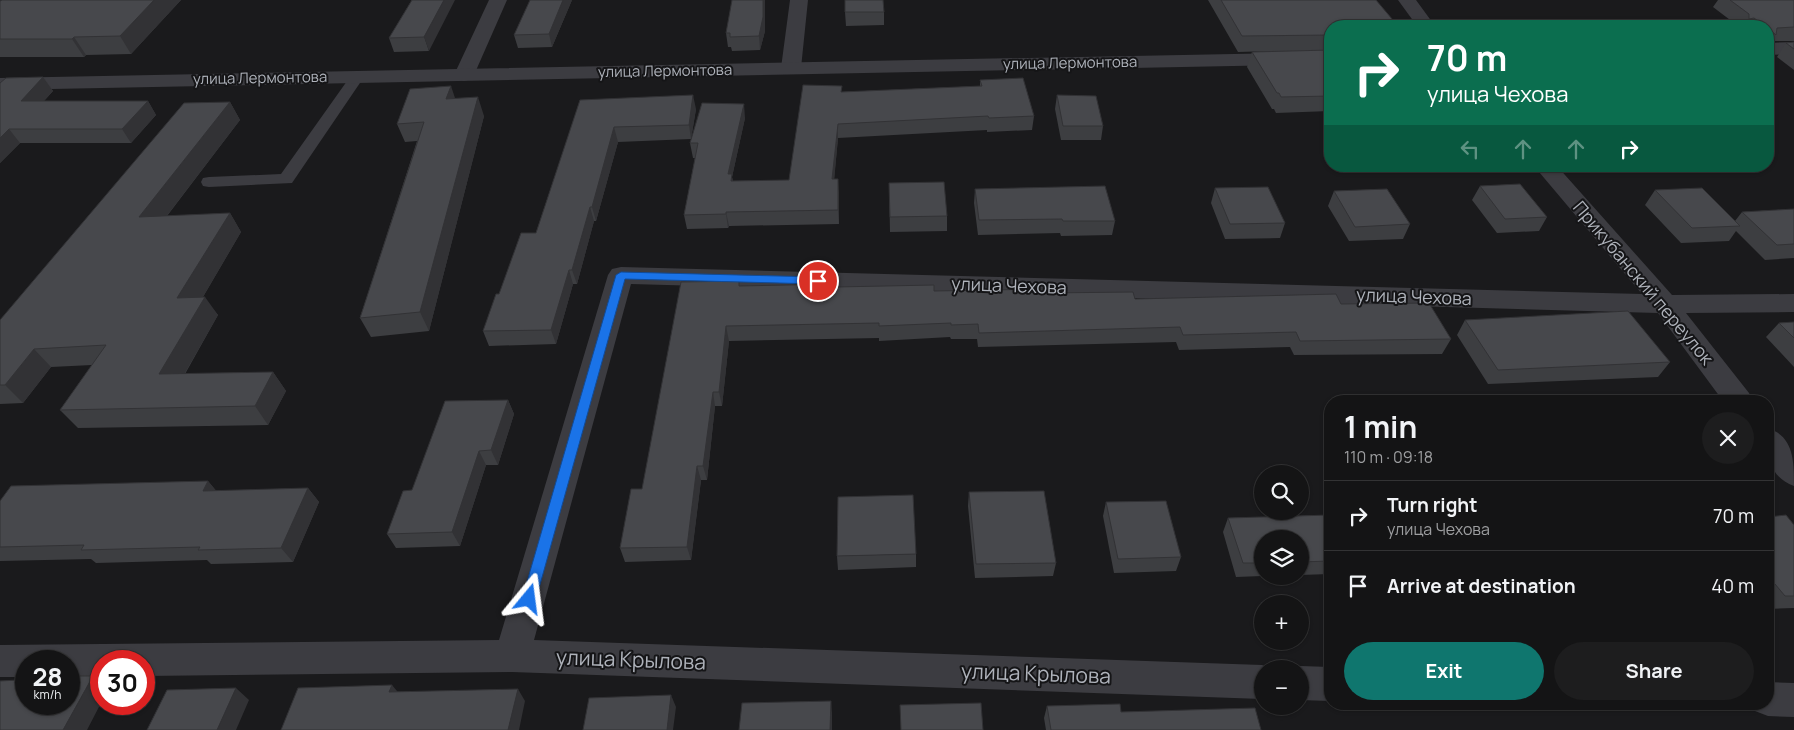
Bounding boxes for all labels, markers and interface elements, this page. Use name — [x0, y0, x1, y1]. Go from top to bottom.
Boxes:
text: 70 m — [1427, 34, 1507, 82]
icon: right — [1344, 40, 1409, 105]
street label: улица Лермонтова — [1003, 51, 1137, 74]
street label: улица Лермонтова — [598, 59, 732, 82]
street label: улица Лермонтова — [193, 66, 327, 89]
text: улица Чехова — [1427, 79, 1568, 109]
icon: left — [1456, 135, 1484, 163]
icon: ahead — [1509, 135, 1537, 163]
icon: ahead — [1562, 135, 1590, 163]
icon: right — [1615, 135, 1643, 163]
street label: Прикубанский переулок — [1568, 195, 1720, 370]
pin — [797, 260, 839, 302]
icon: arrive — [804, 267, 832, 295]
street label: улица Чехова — [951, 271, 1067, 299]
street label: улица Чехова — [1356, 282, 1472, 310]
text: 1 min — [1344, 406, 1417, 447]
button: close — [1702, 412, 1754, 464]
text: 110 m · 09:18 — [1344, 446, 1433, 468]
map controls — [1254, 465, 1309, 715]
button: search — [1254, 465, 1309, 520]
text: Turn right — [1387, 492, 1477, 518]
icon: right — [1344, 502, 1372, 530]
text: 70 m — [1713, 503, 1754, 529]
text: улица Чехова — [1387, 518, 1490, 540]
button: layers — [1254, 530, 1309, 585]
position arrow — [502, 572, 554, 624]
icon: arrive — [1344, 572, 1372, 600]
text: Arrive at destination — [1387, 573, 1576, 599]
text: 40 m — [1711, 573, 1754, 599]
button: + — [1254, 595, 1309, 650]
street label: улица Крылова — [556, 642, 706, 676]
button: Exit — [1344, 642, 1544, 700]
button: Share — [1554, 642, 1754, 700]
speed limit sign: 30 — [90, 650, 155, 715]
street label: улица Крылова — [961, 656, 1111, 690]
text: 28 — [32, 659, 63, 694]
button: − — [1254, 660, 1309, 715]
text: km/h — [34, 686, 61, 703]

